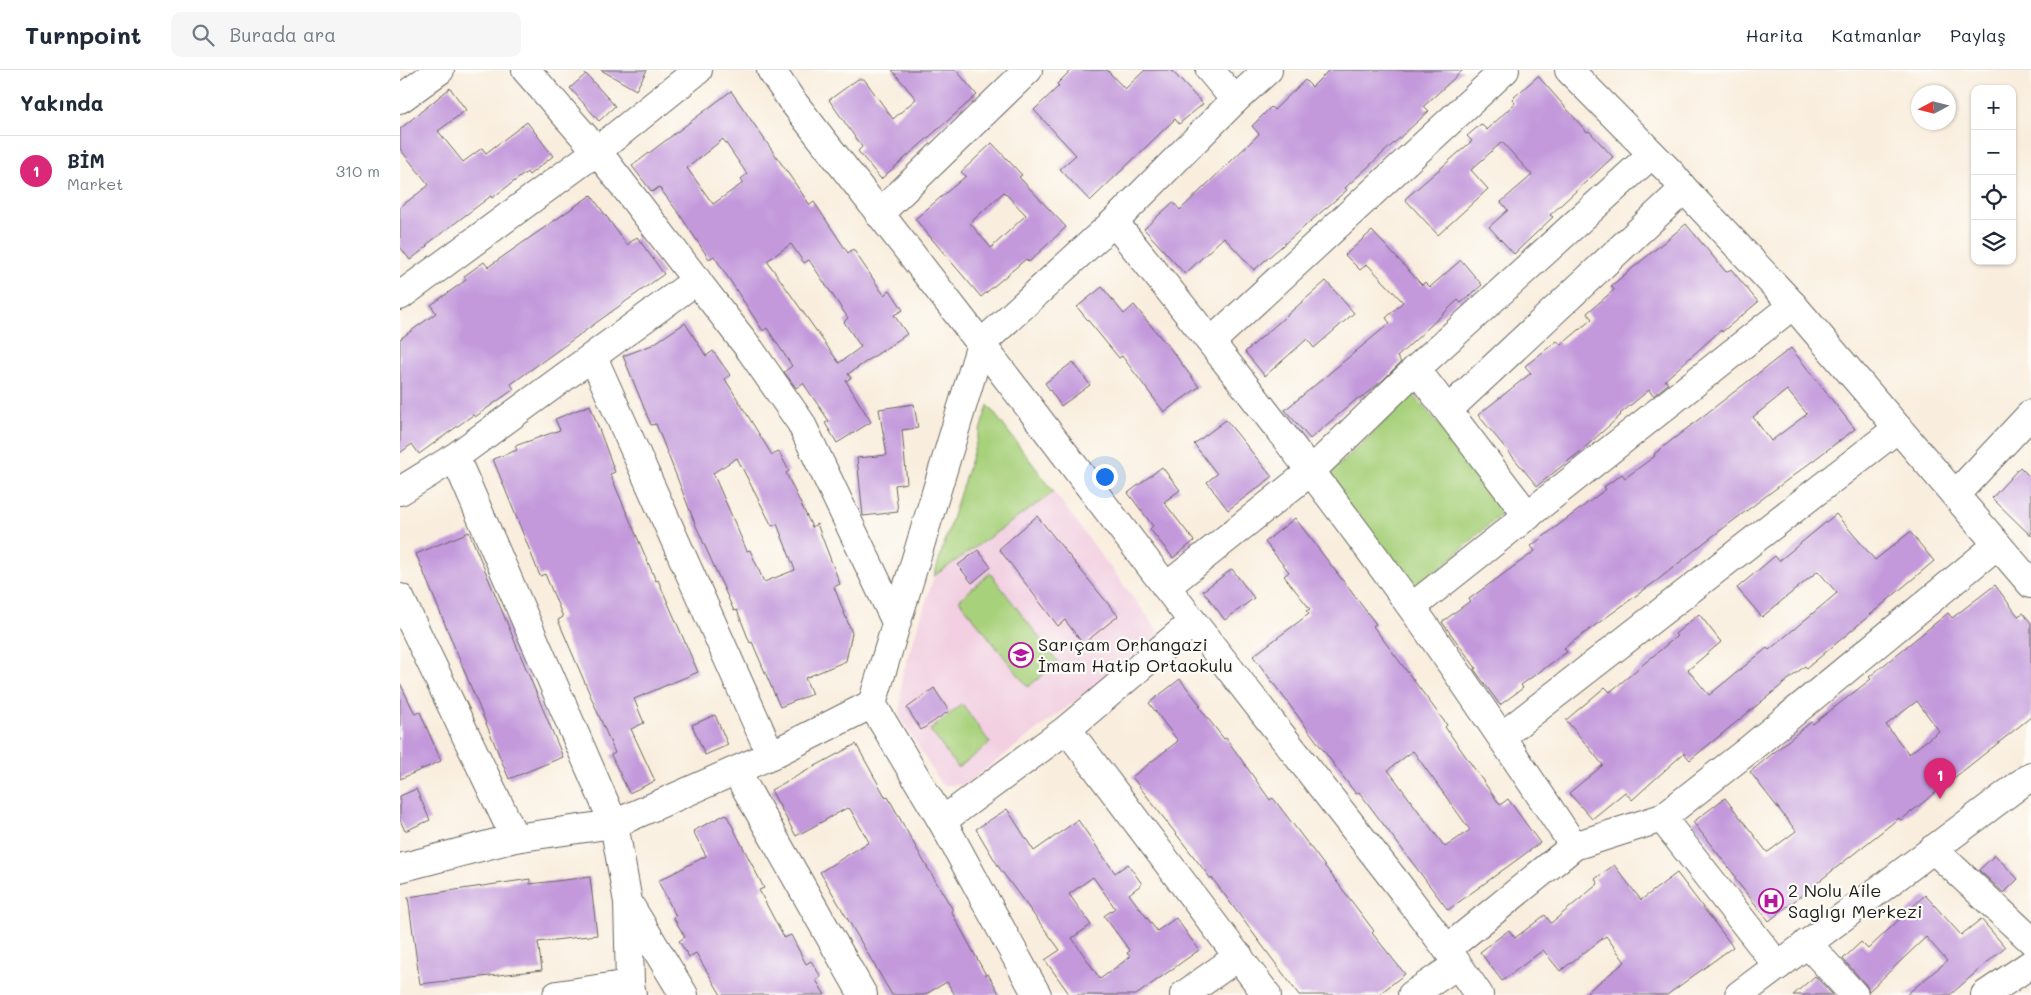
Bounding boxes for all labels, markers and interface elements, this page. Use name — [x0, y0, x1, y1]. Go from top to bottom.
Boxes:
search box — [171, 12, 521, 57]
text: Turnpoint — [25, 19, 141, 50]
icon: search — [189, 21, 217, 49]
text: Burada ara — [229, 22, 336, 47]
text: Harita — [1746, 23, 1804, 47]
text: Katmanlar — [1832, 23, 1922, 47]
text: Paylaş — [1950, 23, 2006, 47]
north arrow — [1911, 85, 1956, 130]
map controls — [1971, 85, 2016, 265]
button: + — [1971, 85, 2016, 130]
text: Yakında — [20, 89, 104, 116]
button: − — [1971, 130, 2016, 175]
text: BİM — [67, 148, 105, 173]
text: 1 — [32, 160, 40, 181]
text: 310 m — [336, 160, 380, 181]
text: Market — [67, 173, 123, 194]
button: locate — [1971, 175, 2016, 220]
button: layers — [1971, 220, 2016, 265]
your location — [1092, 464, 1118, 490]
place label: Sarıçam Orhangazi İmam Hatip Ortaokulu — [1038, 632, 1233, 677]
school or university icon: Sarıçam Orhangazi İmam Hatip Ortaokulu — [1008, 642, 1034, 668]
pin: 1 — [1924, 758, 1956, 799]
place label: 2 Nolu Aile Saglıgı Merkezi — [1788, 878, 1923, 923]
hospital icon: 2 Nolu Aile Saglıgı Merkezi — [1758, 888, 1784, 914]

